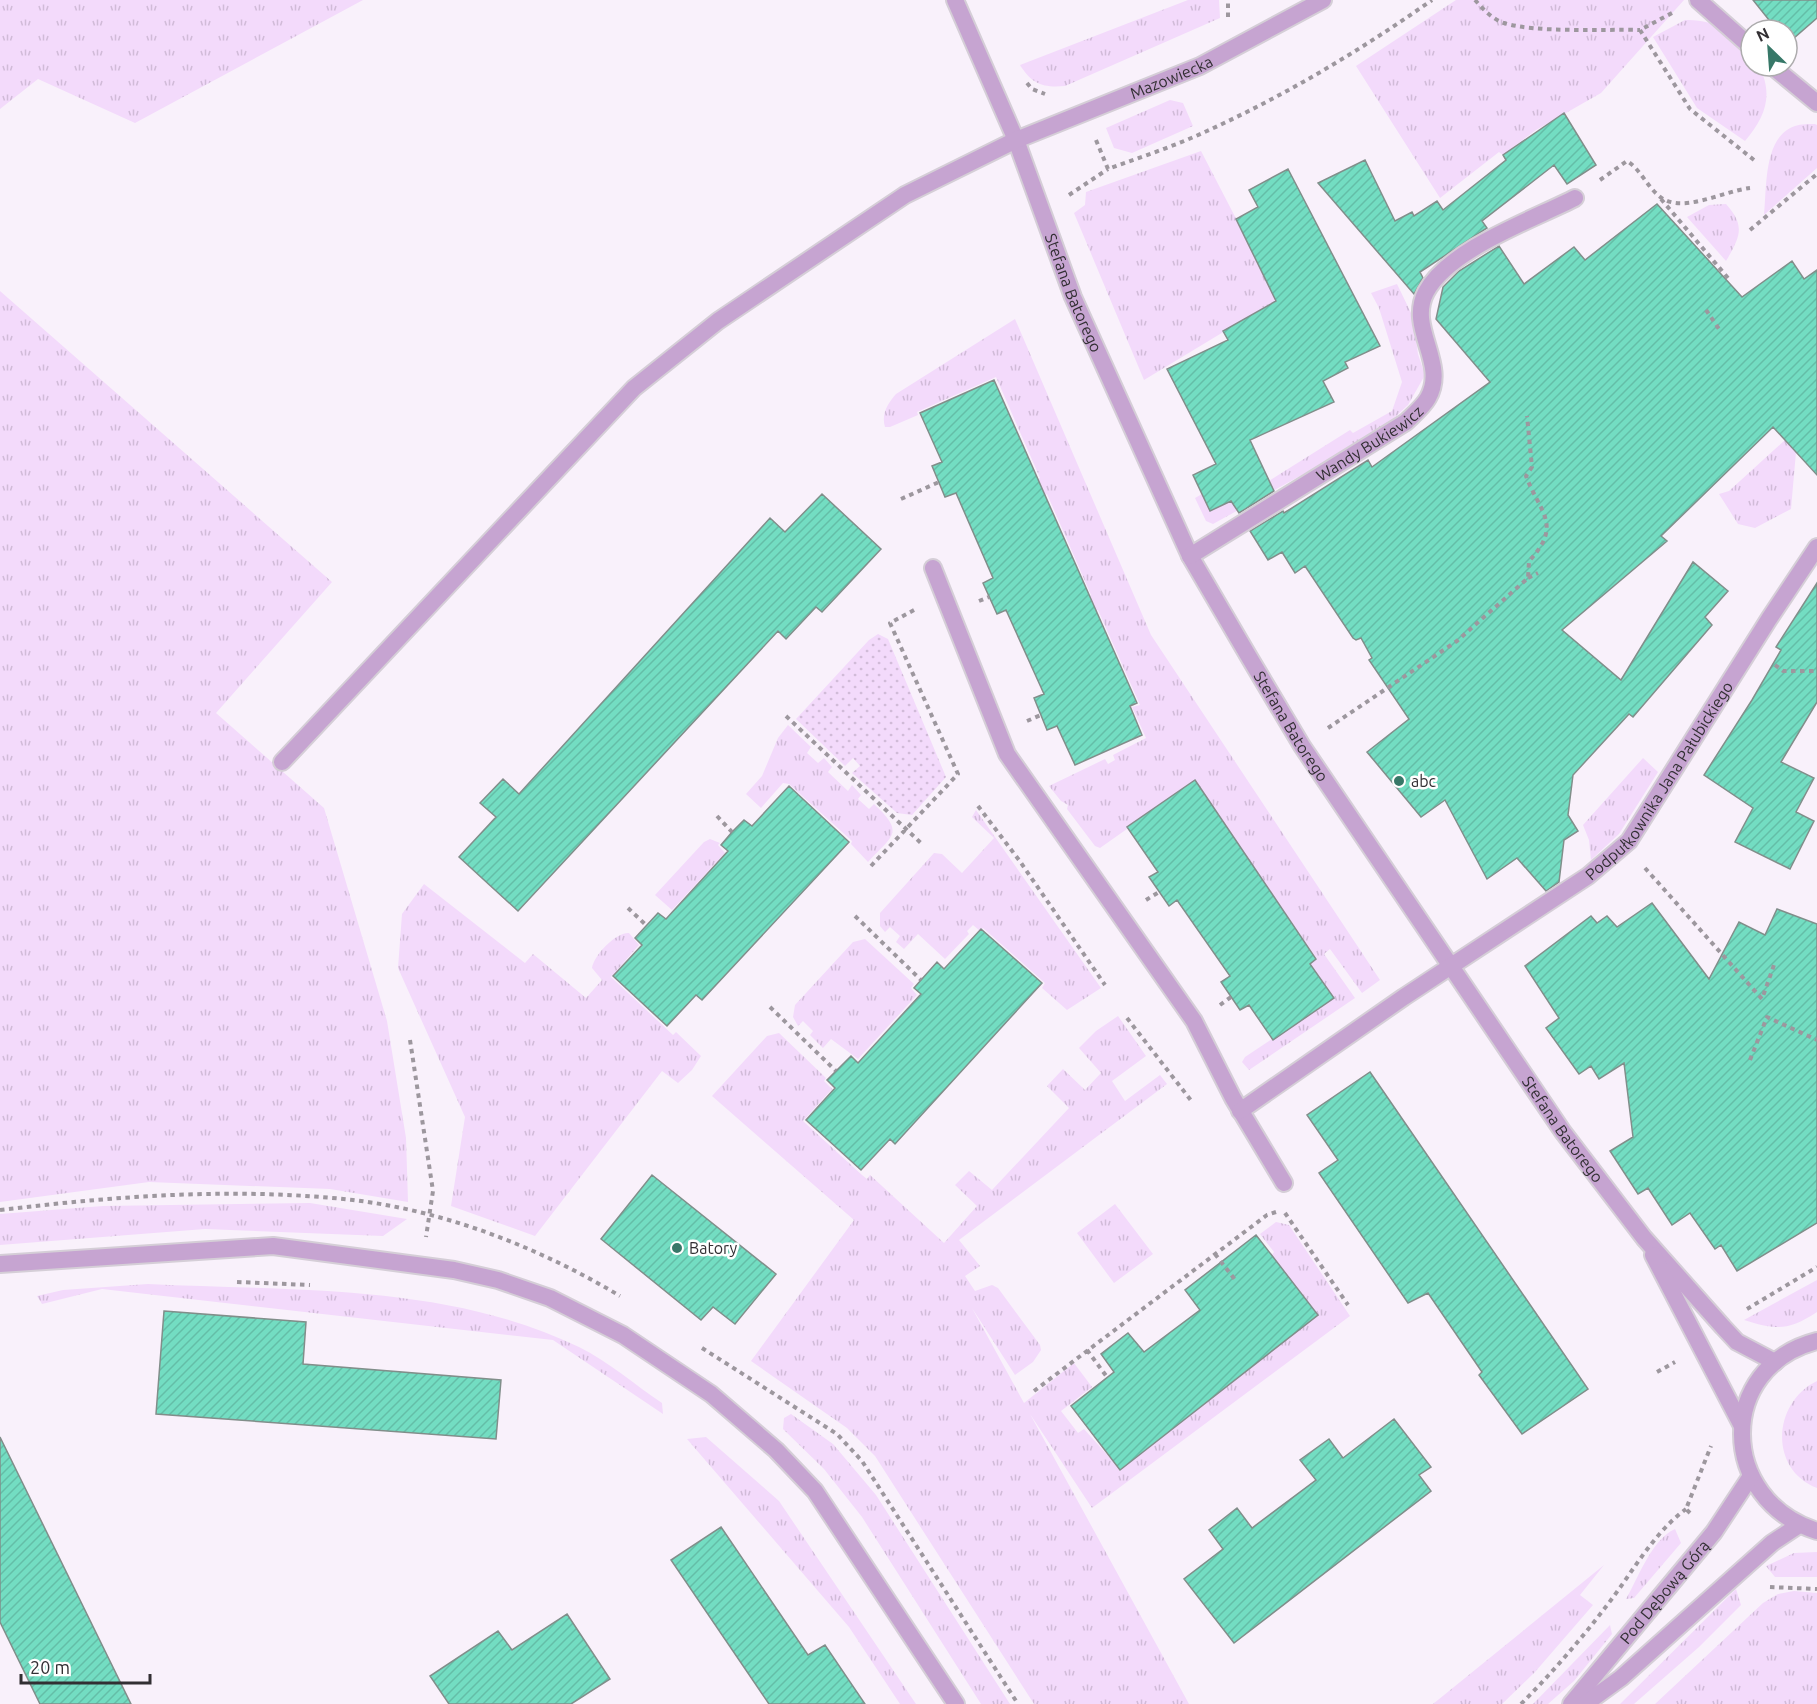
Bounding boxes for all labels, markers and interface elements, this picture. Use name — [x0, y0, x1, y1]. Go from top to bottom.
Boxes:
north arrow — [1739, 18, 1799, 78]
text: N — [1753, 24, 1772, 45]
street label: Mazowiecka — [1127, 52, 1216, 102]
street label: Stefana Batorego — [1042, 231, 1106, 355]
street label: Wandy Bukiewicz — [1313, 402, 1427, 485]
street label: Stefana Batorego — [1250, 668, 1332, 785]
street label: Podpułkownika Jana Pałubickiego — [1581, 678, 1736, 883]
place label: abc — [1411, 772, 1437, 790]
marker: abc — [1392, 774, 1406, 788]
street label: Stefana Batorego — [1519, 1073, 1607, 1186]
place label: Batory — [689, 1239, 737, 1257]
marker: Batory — [670, 1241, 684, 1255]
street label: Pod Dębową Górą — [1616, 1536, 1713, 1647]
scale bar — [21, 1647, 150, 1685]
text: 20 m — [30, 1657, 70, 1677]

